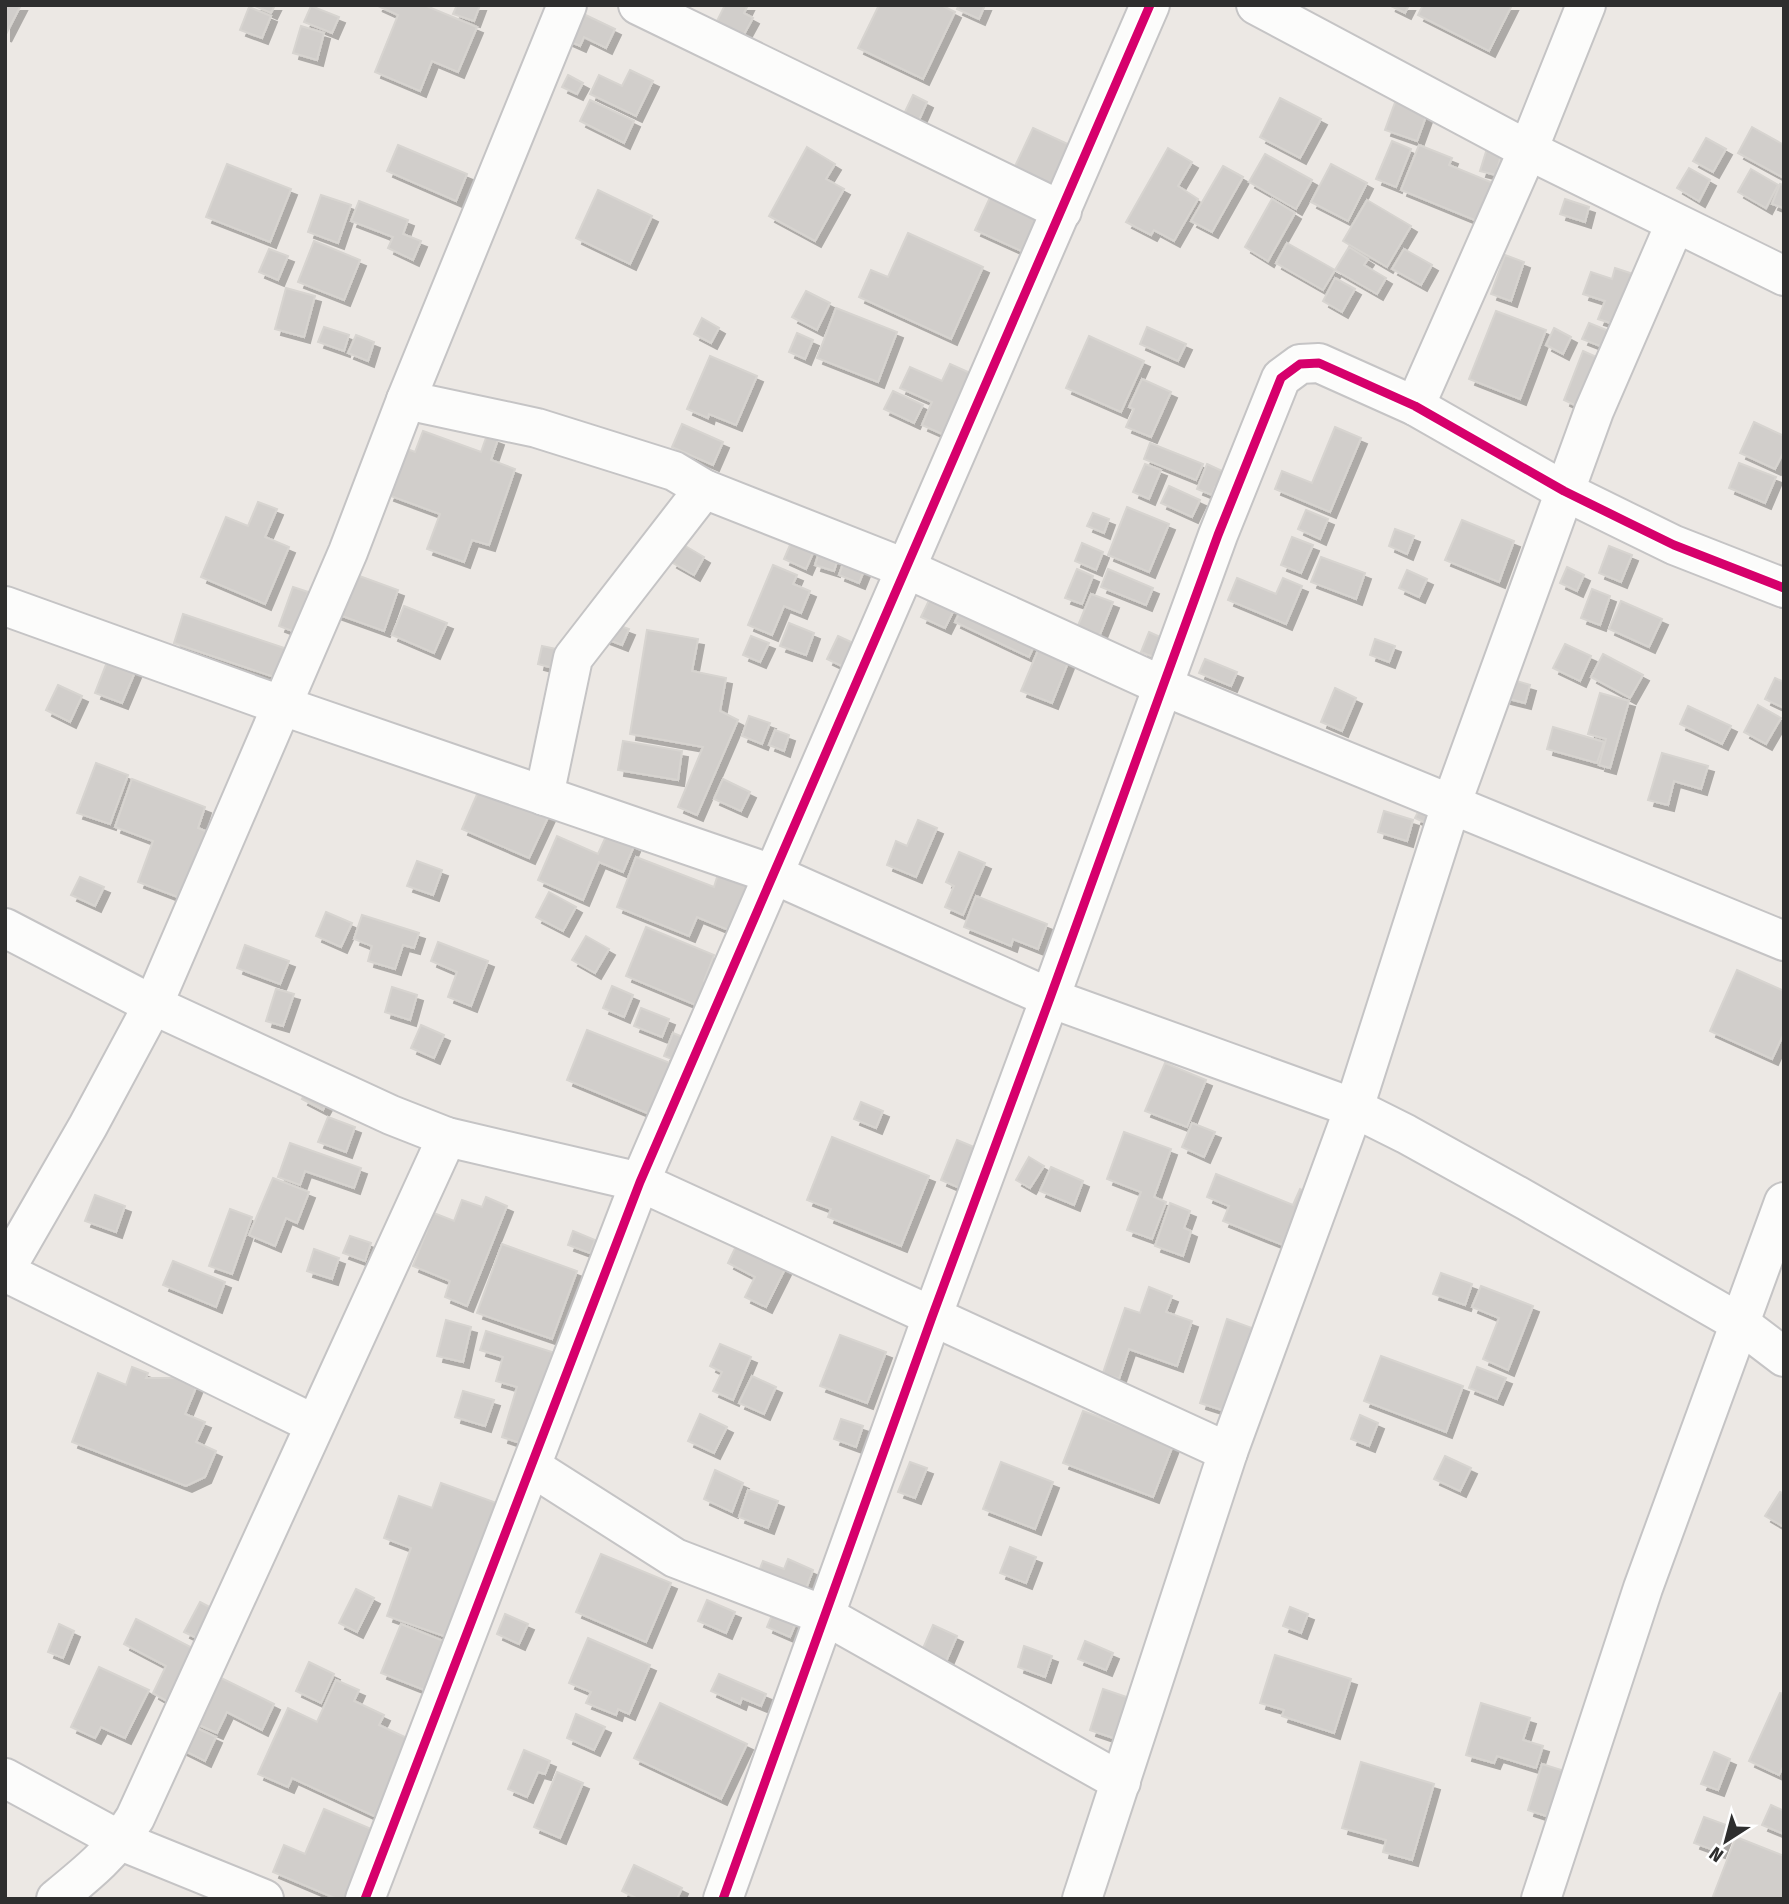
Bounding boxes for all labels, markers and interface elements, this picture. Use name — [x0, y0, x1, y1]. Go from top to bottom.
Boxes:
north arrow — [1691, 1806, 1761, 1876]
text: N — [1705, 1842, 1728, 1867]

